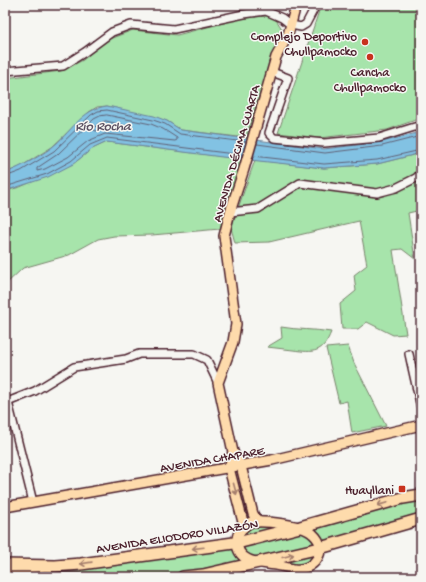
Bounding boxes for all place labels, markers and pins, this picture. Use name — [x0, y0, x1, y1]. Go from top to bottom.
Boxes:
place label: Complejo Deportivo Chullpamocko — [251, 30, 357, 60]
marker: Complejo Deportivo Chullpamocko — [360, 37, 370, 47]
marker: Cancha Chullpamocko — [365, 52, 375, 62]
place label: Cancha Chullpamocko — [334, 66, 406, 96]
place label: Huayllani — [345, 484, 394, 499]
marker: Huayllani — [397, 484, 407, 494]

